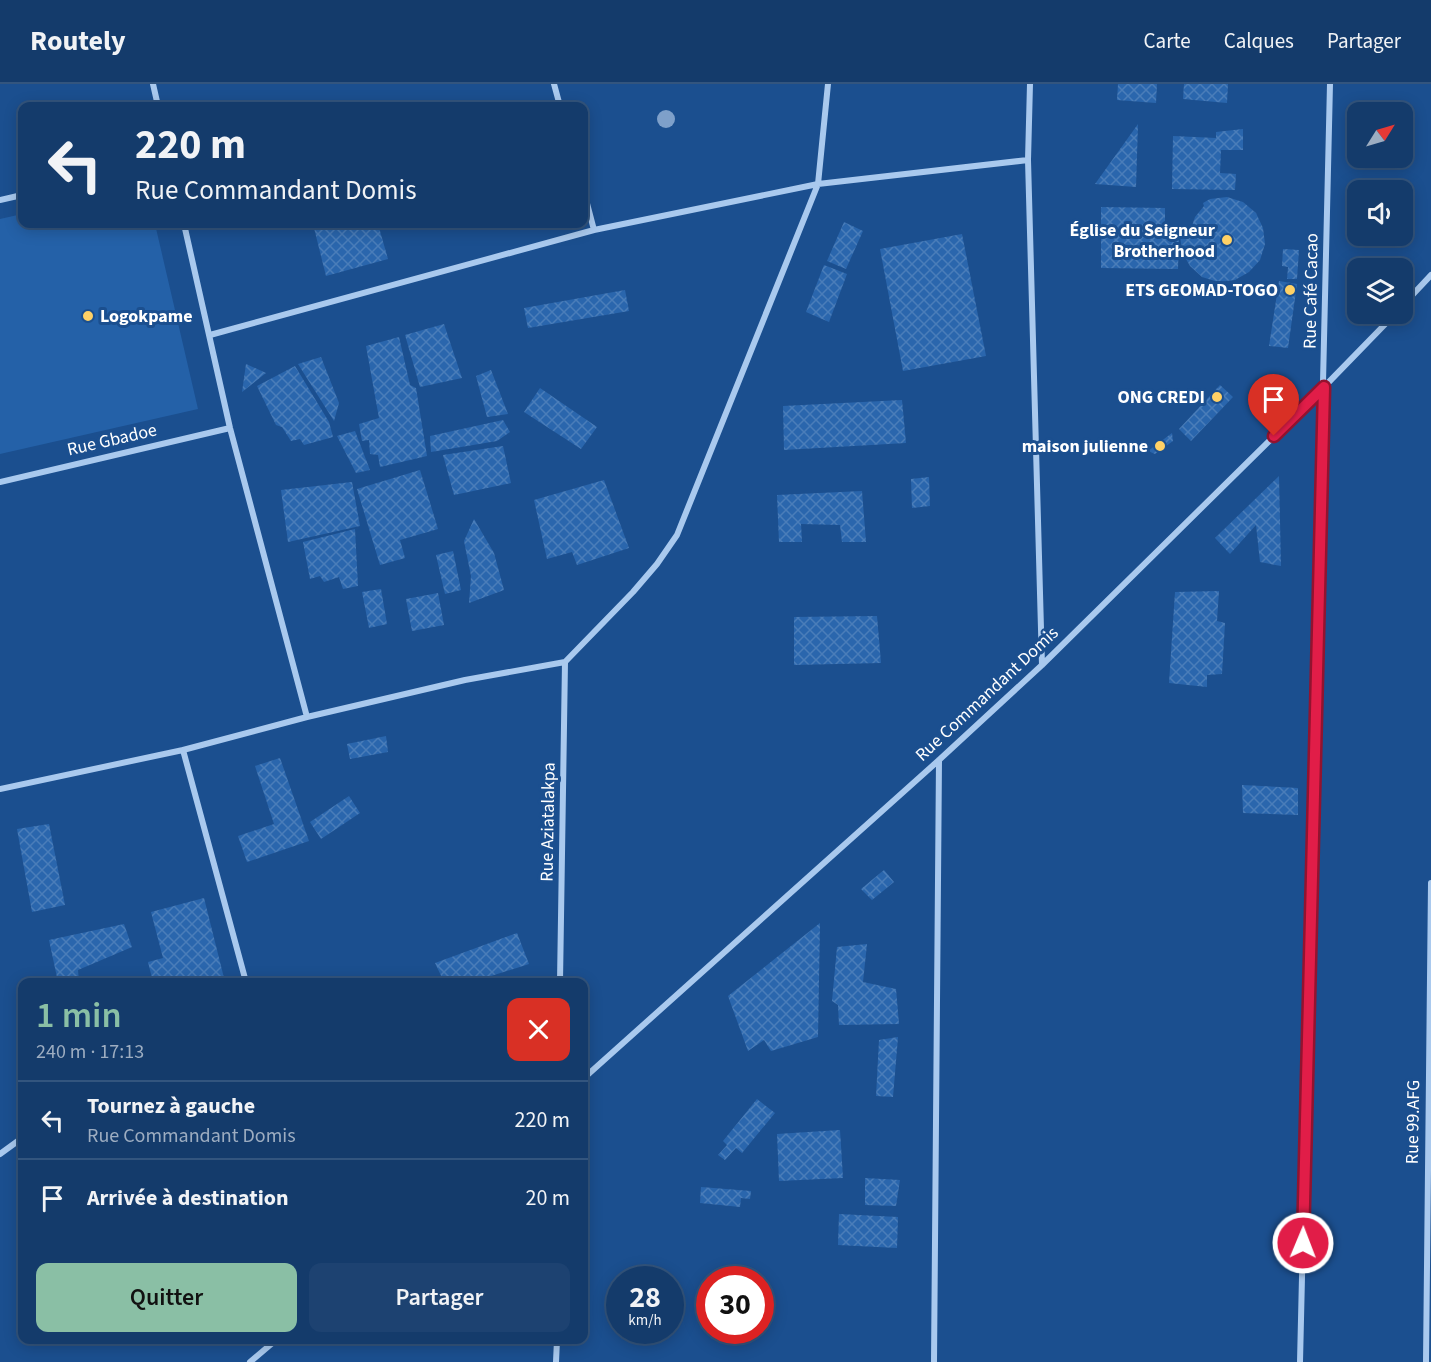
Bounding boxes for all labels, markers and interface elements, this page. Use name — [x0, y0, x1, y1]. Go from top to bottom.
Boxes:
text: Routely — [30, 21, 126, 61]
text: Carte — [1144, 26, 1191, 56]
text: Calques — [1224, 26, 1294, 56]
text: Partager — [1327, 26, 1401, 56]
north arrow — [1347, 102, 1413, 168]
map controls — [1347, 102, 1413, 324]
text: 220 m — [135, 115, 246, 175]
icon: left — [36, 126, 114, 204]
text: Rue Commandant Domis — [135, 171, 417, 210]
button: sound — [1347, 180, 1413, 246]
place label: Église du Seigneur Brotherhood — [1069, 218, 1216, 264]
marker: Église du Seigneur Brotherhood — [1220, 233, 1234, 247]
street label: Rue Café Cacao — [1297, 233, 1325, 349]
button: layers — [1347, 258, 1413, 324]
place label: ETS GEOMAD-TOGO — [1125, 278, 1278, 303]
marker: ETS GEOMAD-TOGO — [1283, 283, 1297, 297]
place label: Logokpame — [100, 304, 193, 329]
marker: Logokpame — [81, 309, 95, 323]
pin — [1248, 374, 1299, 436]
icon: arrive — [1257, 383, 1290, 416]
place label: ONG CREDI — [1117, 385, 1205, 410]
marker: ONG CREDI — [1210, 390, 1224, 404]
street label: Rue Gbadoe — [65, 418, 159, 462]
place label: maison julienne — [1022, 434, 1148, 459]
marker: maison julienne — [1153, 439, 1167, 453]
street label: Rue Commandant Domis — [910, 621, 1064, 767]
street label: Rue Aziatalakpa — [534, 762, 562, 882]
text: 1 min — [36, 990, 122, 1041]
button: close — [507, 998, 570, 1061]
text: 240 m · 17:13 — [36, 1038, 144, 1066]
street label: Rue 99.AFG — [1400, 1080, 1426, 1164]
text: Tournez à gauche — [87, 1090, 255, 1122]
icon: left — [36, 1104, 69, 1137]
text: 220 m — [515, 1104, 570, 1136]
text: Rue Commandant Domis — [87, 1122, 296, 1150]
icon: arrive — [36, 1182, 69, 1215]
text: Arrivée à destination — [87, 1182, 289, 1214]
text: 20 m — [525, 1182, 570, 1214]
position arrow — [1271, 1211, 1335, 1275]
button: Quitter — [36, 1263, 297, 1332]
button: Partager — [309, 1263, 570, 1332]
speed limit sign: 30 — [696, 1266, 774, 1344]
text: 28 — [629, 1276, 661, 1319]
text: km/h — [628, 1310, 662, 1331]

